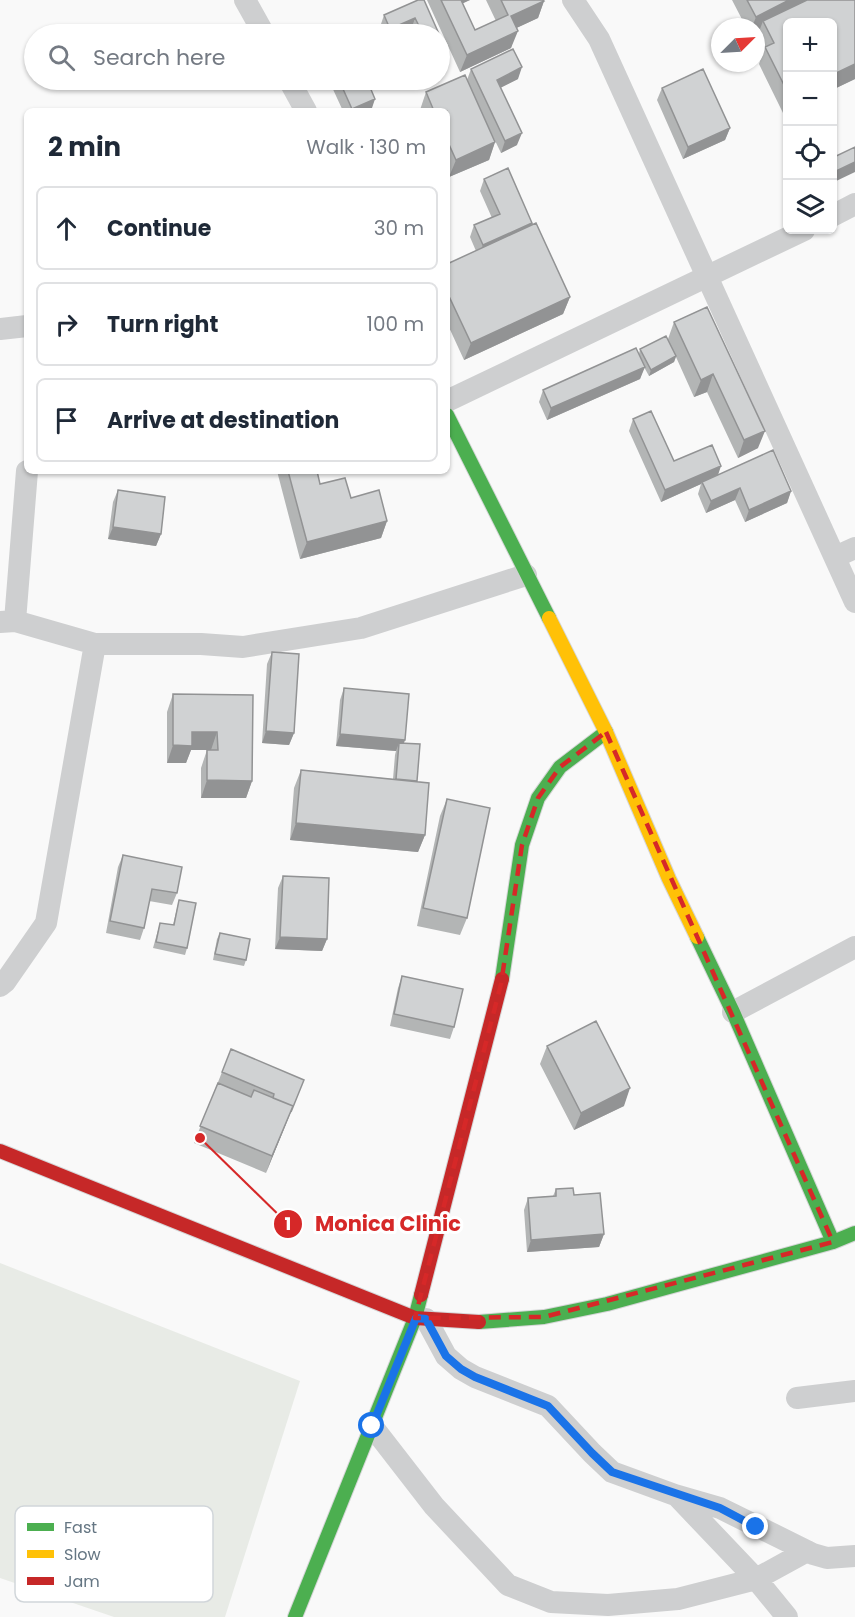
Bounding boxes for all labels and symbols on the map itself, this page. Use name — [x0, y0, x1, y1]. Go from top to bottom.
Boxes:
north arrow — [711, 18, 765, 72]
callout: Monica Clinic — [273, 1204, 473, 1243]
text: Monica Clinic — [315, 1209, 461, 1238]
text: 1 — [285, 1211, 291, 1236]
route start — [358, 1412, 384, 1438]
legend — [15, 1506, 213, 1602]
route end — [742, 1513, 768, 1539]
text: Fast — [64, 1516, 97, 1539]
text: Slow — [64, 1543, 101, 1566]
text: Jam — [64, 1570, 100, 1593]

